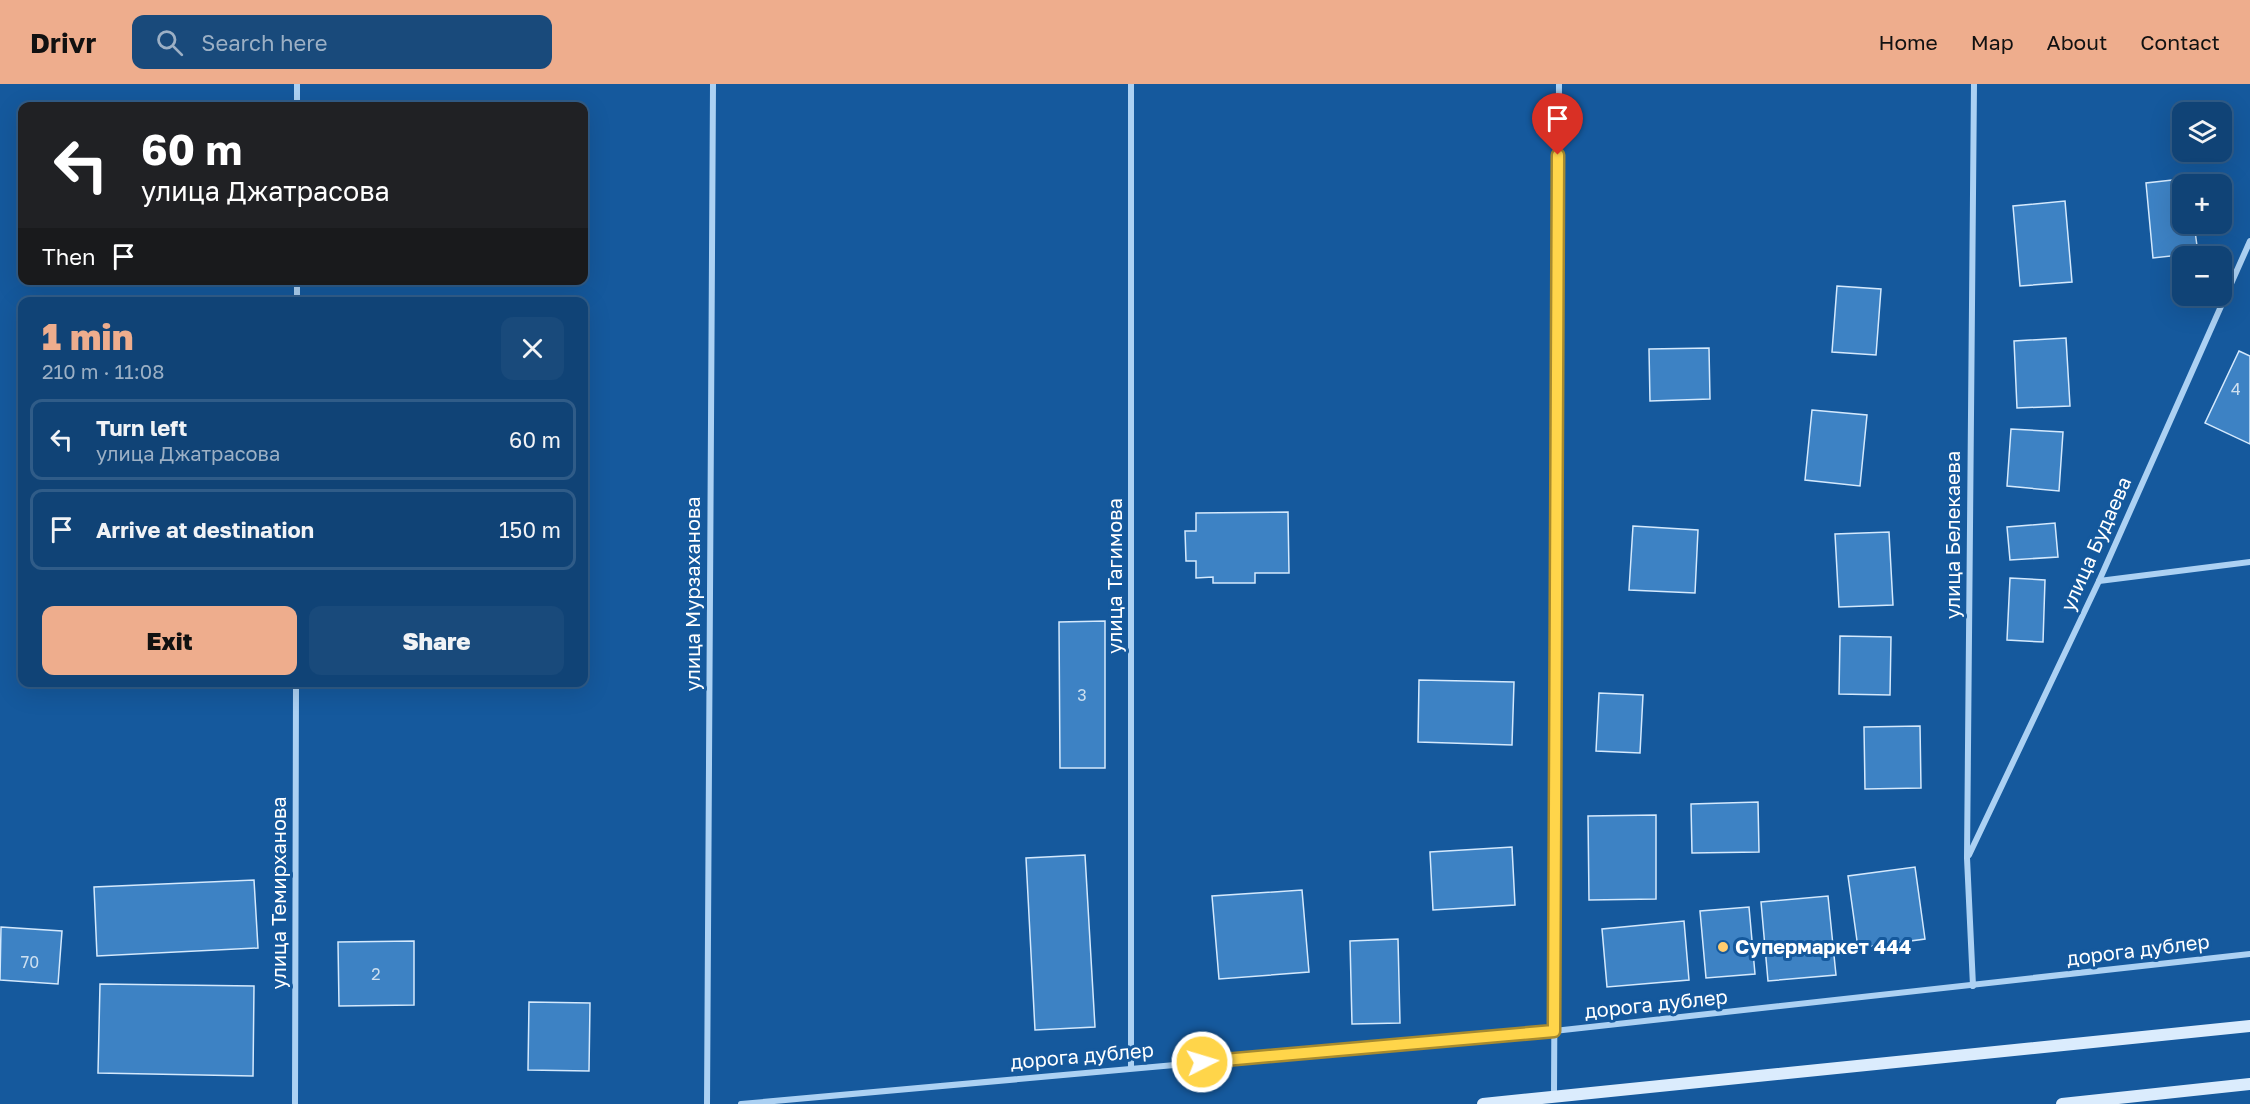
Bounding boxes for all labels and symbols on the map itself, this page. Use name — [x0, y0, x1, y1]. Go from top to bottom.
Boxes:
pin — [1532, 93, 1583, 155]
house number: 4 — [2231, 379, 2241, 399]
street label: улица Белекаева — [1940, 451, 1964, 619]
street label: улица Будаева — [2055, 473, 2135, 615]
street label: улица Мурзаханова — [680, 497, 704, 692]
street label: улица Тагимова — [1102, 498, 1126, 654]
house number: 3 — [1077, 685, 1087, 705]
street label: улица Темирханова — [266, 796, 290, 990]
street label: дорога дублер — [2065, 928, 2211, 970]
place label: Супермаркет 444 — [1735, 934, 1911, 958]
marker: Супермаркет 444 — [1716, 940, 1730, 954]
house number: 70 — [21, 952, 39, 972]
house number: 2 — [371, 964, 381, 984]
street label: дорога дублер — [1583, 984, 1729, 1022]
position arrow — [1170, 1030, 1234, 1094]
street label: дорога дублер — [1009, 1037, 1155, 1073]

